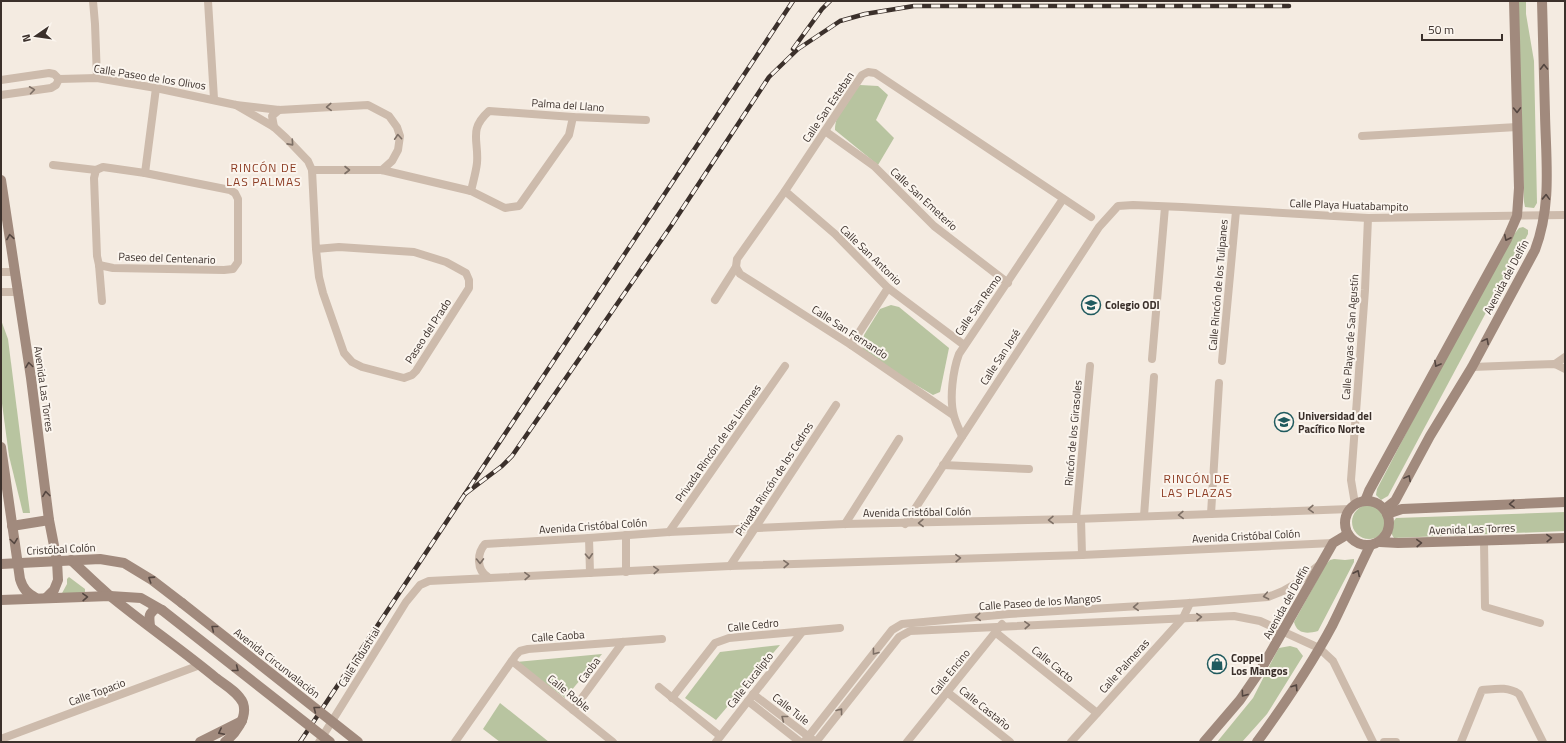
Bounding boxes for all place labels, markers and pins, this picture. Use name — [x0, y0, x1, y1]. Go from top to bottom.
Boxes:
school or university icon: Colegio ODI — [1080, 294, 1102, 316]
place label: Colegio ODI — [1105, 297, 1160, 313]
place label: Universidad del Pacífico Norte — [1298, 408, 1372, 437]
school or university icon: Universidad del Pacífico Norte — [1273, 411, 1295, 433]
place label: Coppel Los Mangos — [1231, 650, 1288, 679]
shop icon: Coppel Los Mangos — [1206, 653, 1228, 675]

